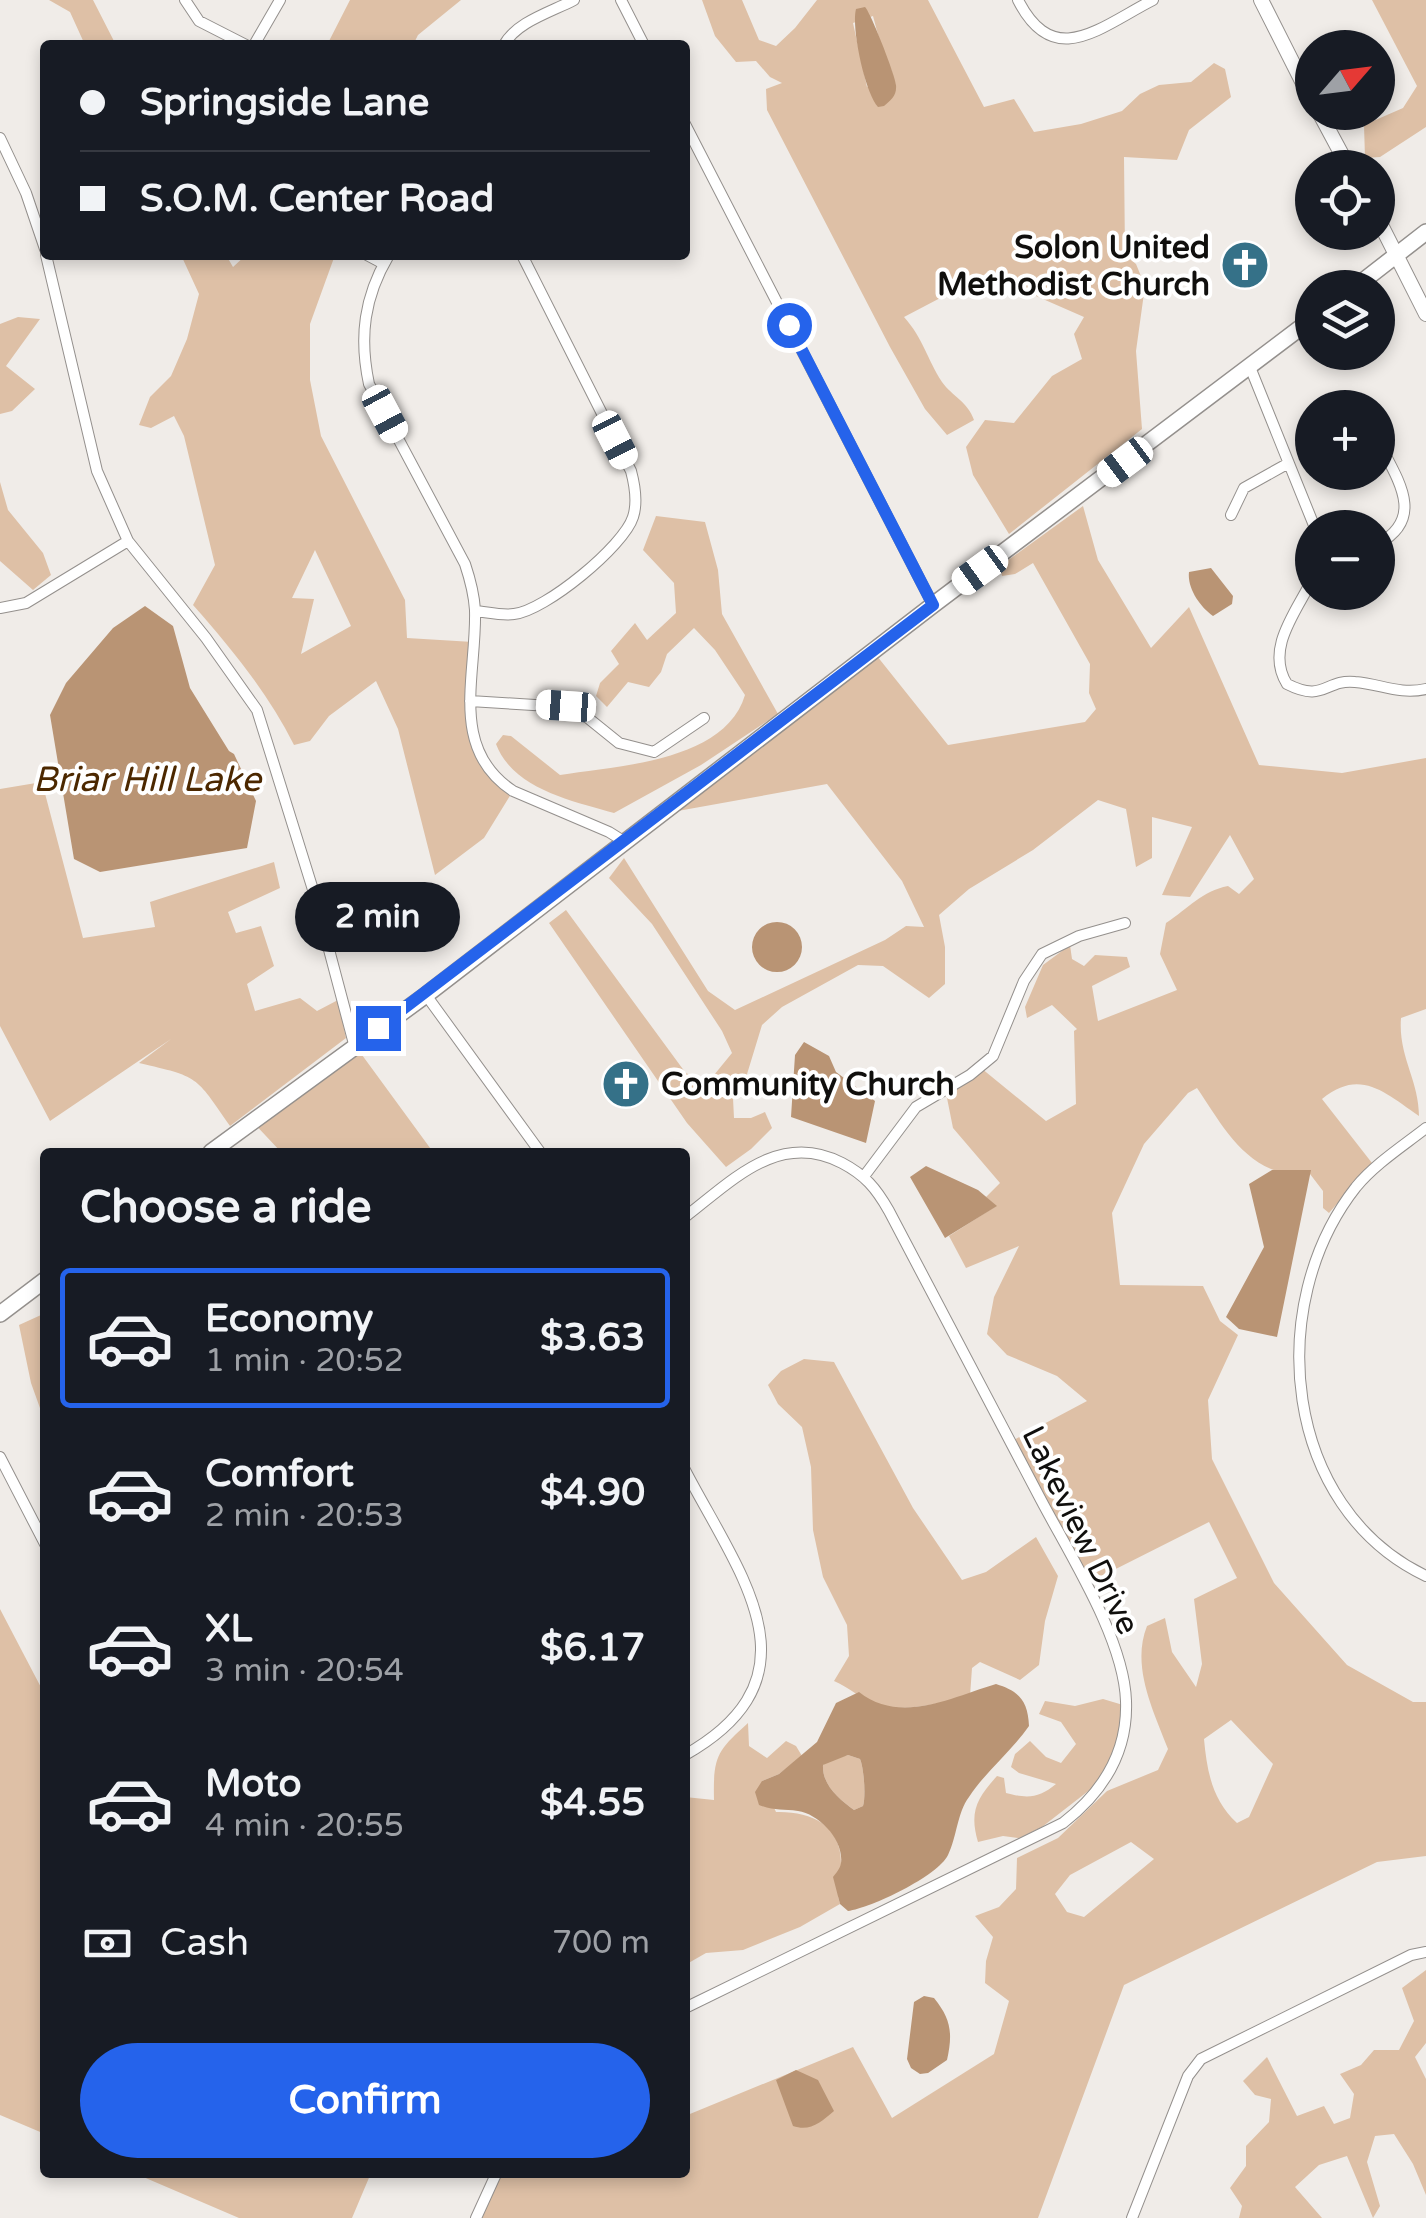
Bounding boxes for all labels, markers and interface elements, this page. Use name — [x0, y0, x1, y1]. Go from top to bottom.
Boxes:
north arrow — [1295, 30, 1395, 130]
map controls — [1295, 30, 1395, 610]
text: Springside Lane — [140, 80, 429, 126]
button: locate — [1295, 150, 1395, 250]
text: S.O.M. Center Road — [140, 176, 494, 222]
place label: Solon United Methodist Church — [937, 229, 1210, 304]
church icon: Solon United Methodist Church — [1219, 239, 1271, 291]
button: layers — [1295, 270, 1395, 370]
route start — [767, 303, 812, 348]
car — [358, 380, 412, 448]
button: + — [1295, 390, 1395, 490]
car — [588, 406, 642, 474]
car — [1092, 432, 1158, 492]
button: − — [1295, 510, 1395, 610]
car — [947, 540, 1013, 600]
car — [535, 689, 597, 723]
water label: Briar Hill Lake — [33, 759, 263, 801]
callout: 2 min — [296, 883, 460, 953]
text: 2 min — [335, 898, 420, 936]
route end — [356, 1006, 401, 1051]
church icon: Community Church — [600, 1058, 652, 1110]
place label: Community Church — [661, 1066, 955, 1104]
text: Choose a ride — [80, 1181, 371, 1235]
icon: car — [85, 1293, 175, 1383]
text: Economy — [205, 1296, 373, 1342]
text: $3.63 — [540, 1315, 645, 1361]
text: 1 min · 20:52 — [205, 1342, 404, 1380]
street label: Lakeview Drive — [1013, 1420, 1147, 1641]
icon: car — [85, 1448, 175, 1538]
text: Comfort — [205, 1451, 354, 1497]
text: $4.90 — [540, 1470, 645, 1516]
text: 2 min · 20:53 — [205, 1497, 404, 1535]
icon: car — [85, 1603, 175, 1693]
text: XL — [205, 1606, 252, 1652]
text: $6.17 — [540, 1625, 645, 1671]
text: 3 min · 20:54 — [205, 1652, 404, 1690]
icon: car — [85, 1758, 175, 1848]
text: Moto — [205, 1761, 301, 1807]
text: $4.55 — [540, 1780, 645, 1826]
text: 4 min · 20:55 — [205, 1807, 404, 1845]
icon: cash — [80, 1916, 135, 1971]
text: Cash — [160, 1920, 249, 1966]
text: 700 m — [552, 1924, 650, 1962]
button: Confirm — [80, 2043, 650, 2158]

